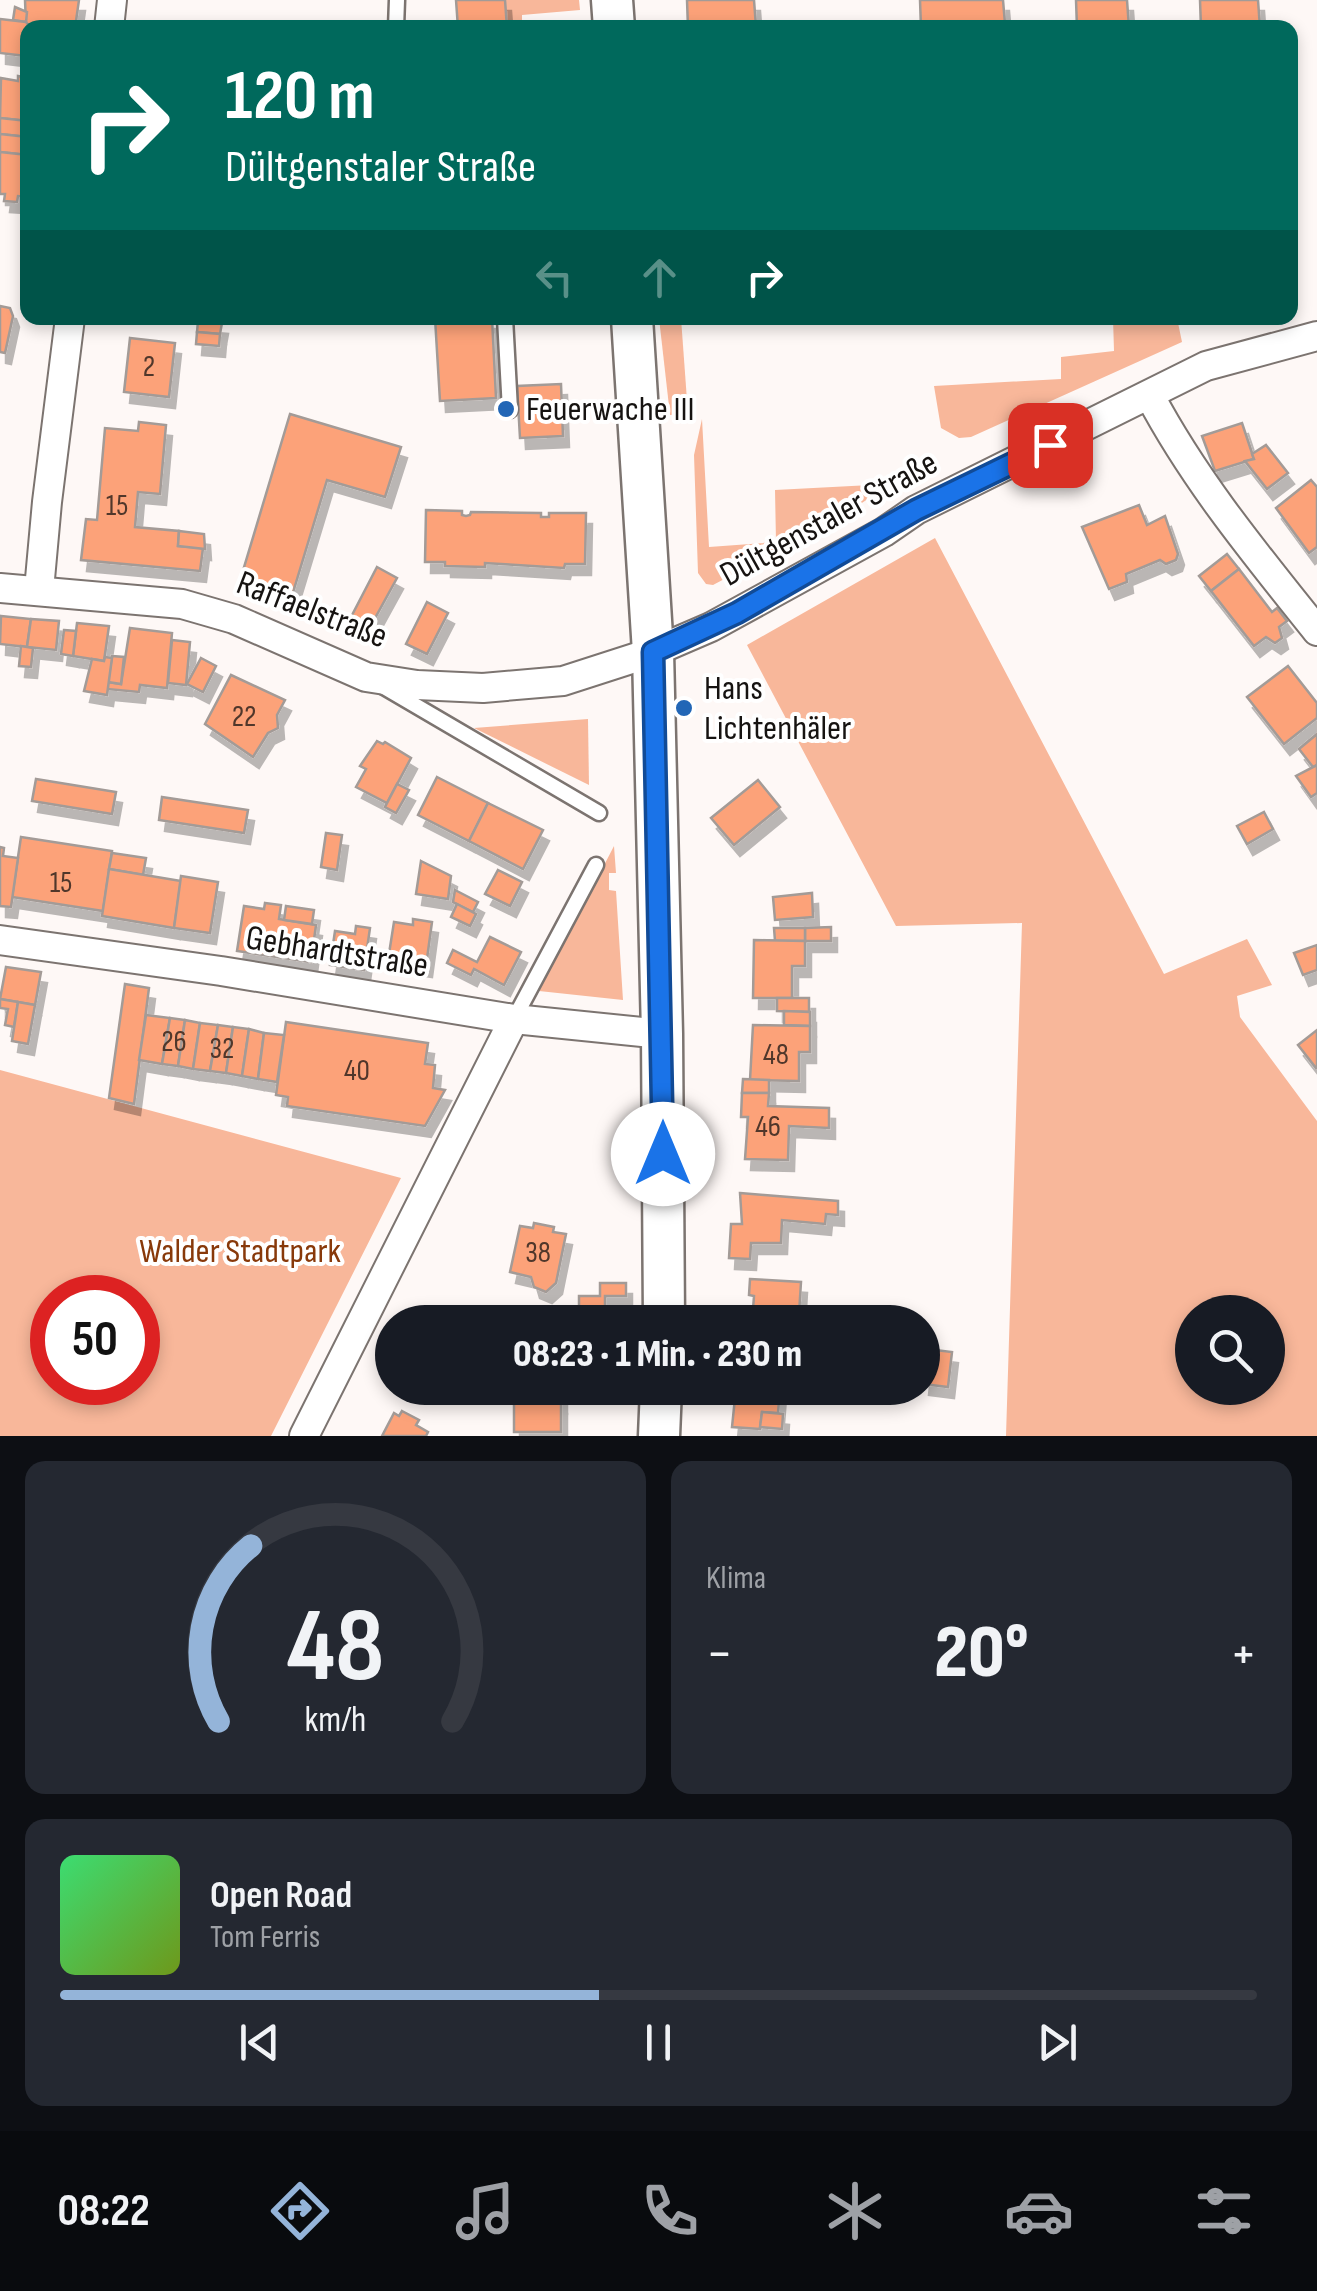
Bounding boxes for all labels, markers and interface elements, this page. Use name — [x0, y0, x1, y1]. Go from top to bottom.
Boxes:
text: 120 m — [225, 55, 375, 139]
icon: right — [60, 60, 190, 190]
text: Dültgenstaler Straße — [225, 140, 536, 195]
icon: left — [527, 250, 582, 305]
icon: ahead — [632, 250, 687, 305]
icon: right — [737, 250, 792, 305]
house number: 2 — [143, 349, 155, 385]
place label: Feuerwache III — [526, 388, 695, 431]
marker: Feuerwache III — [495, 398, 517, 420]
pin — [1008, 403, 1093, 488]
icon: arrive — [1023, 418, 1078, 473]
street label: Dültgenstaler Straße — [713, 442, 945, 596]
house number: 15 — [106, 488, 128, 524]
street label: Raffaelstraße — [231, 562, 393, 658]
place label: Hans Lichtenhäler — [704, 667, 851, 750]
marker: Hans Lichtenhäler — [673, 697, 695, 719]
house number: 22 — [232, 699, 256, 735]
house number: 15 — [50, 865, 72, 901]
street label: Gebhardtstraße — [243, 916, 431, 988]
house number: 26 — [161, 1024, 187, 1060]
house number: 32 — [210, 1031, 234, 1067]
house number: 48 — [763, 1037, 789, 1073]
house number: 40 — [344, 1053, 370, 1089]
position arrow — [611, 1102, 715, 1206]
house number: 46 — [755, 1109, 781, 1145]
park label: Walder Stadtpark — [139, 1230, 341, 1273]
house number: 38 — [525, 1235, 551, 1271]
speed limit sign: 50 — [30, 1275, 160, 1405]
map controls — [1175, 1295, 1285, 1405]
button: search — [1175, 1295, 1285, 1405]
text: 08:23 · 1 Min. · 230 m — [513, 1332, 802, 1377]
text: Klima — [706, 1559, 766, 1598]
text: 48 — [287, 1585, 384, 1710]
text: 20° — [934, 1608, 1029, 1699]
text: − — [706, 1621, 733, 1688]
text: + — [1230, 1621, 1257, 1688]
text: km/h — [305, 1699, 366, 1742]
text: Open Road — [210, 1873, 352, 1918]
text: Tom Ferris — [210, 1918, 320, 1957]
icon: previous — [232, 2015, 287, 2070]
icon: pause — [631, 2015, 686, 2070]
icon: next — [1030, 2015, 1085, 2070]
icon: directions — [265, 2176, 335, 2246]
icon: music — [450, 2176, 520, 2246]
icon: phone — [635, 2176, 705, 2246]
icon: climate — [820, 2176, 890, 2246]
icon: car — [1004, 2176, 1074, 2246]
icon: filters — [1189, 2176, 1259, 2246]
text: 08:22 — [57, 2184, 150, 2239]

